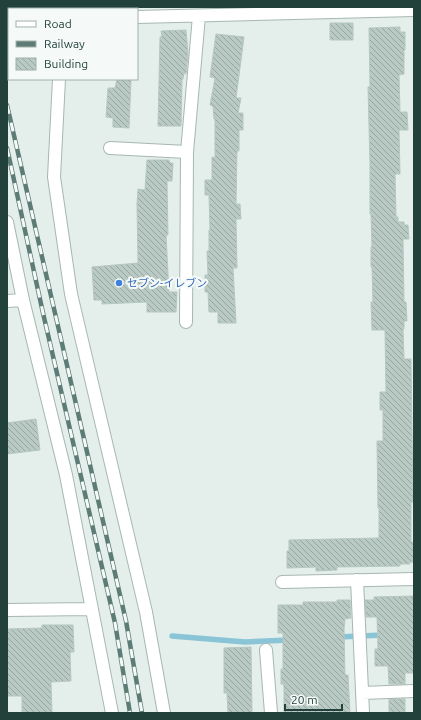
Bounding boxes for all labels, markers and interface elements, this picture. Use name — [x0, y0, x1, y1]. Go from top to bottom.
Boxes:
legend — [8, 8, 138, 80]
text: Road — [44, 17, 72, 30]
text: Railway — [44, 37, 85, 50]
text: Building — [44, 57, 88, 70]
place label: セブン-イレブン — [127, 277, 207, 289]
marker: セブン-イレブン — [114, 278, 124, 288]
scale bar — [285, 686, 342, 712]
text: 20 m — [291, 693, 318, 706]

